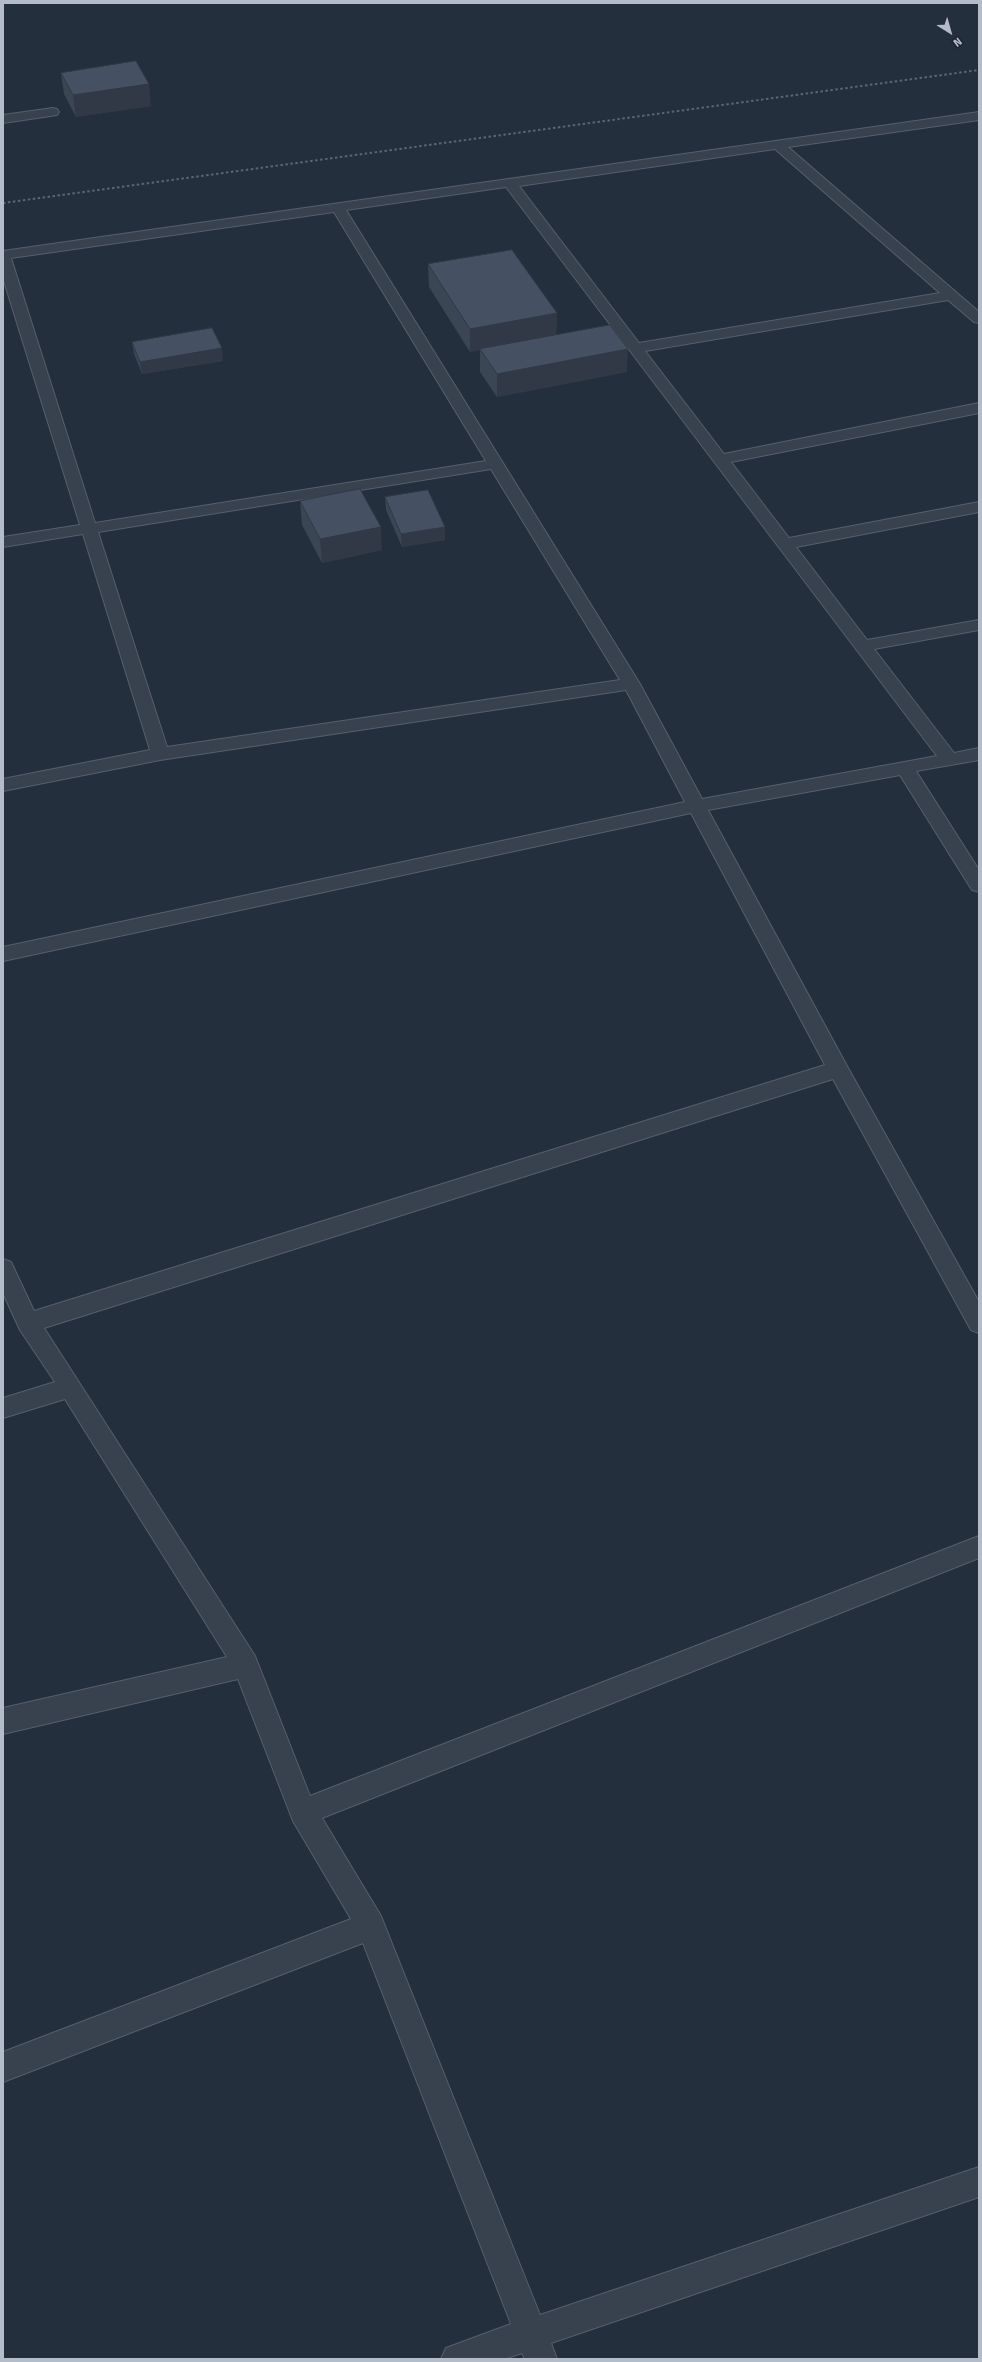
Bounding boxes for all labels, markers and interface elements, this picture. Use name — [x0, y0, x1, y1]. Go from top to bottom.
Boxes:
north arrow — [930, 12, 970, 52]
text: N — [951, 35, 964, 49]

